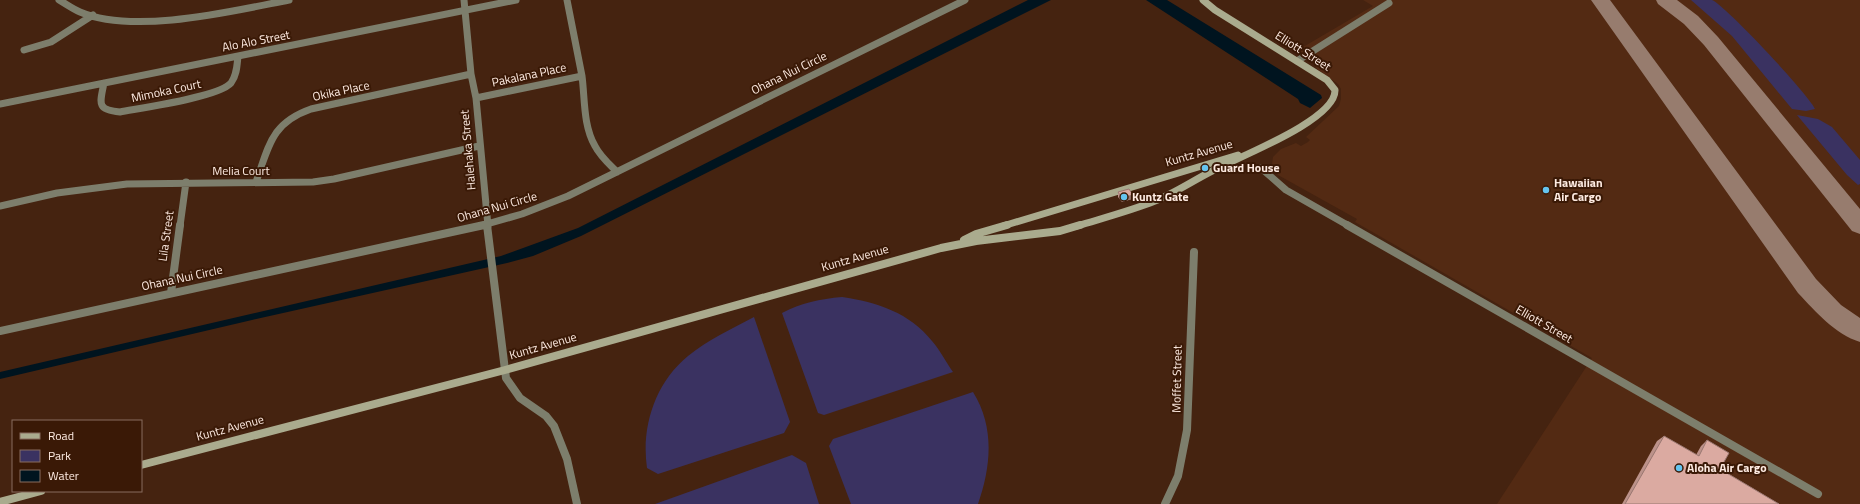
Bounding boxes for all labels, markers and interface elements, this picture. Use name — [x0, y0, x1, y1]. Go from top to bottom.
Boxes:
street label: Alo Alo Street — [220, 24, 292, 56]
street label: Elliott Street — [1271, 26, 1336, 76]
street label: Ohana Nui Circle — [748, 46, 830, 99]
street label: Pakalana Place — [490, 57, 568, 92]
street label: Mimoka Court — [129, 74, 203, 107]
street label: Okika Place — [311, 75, 371, 106]
street label: Halehaka Street — [454, 108, 480, 191]
street label: Kuntz Avenue — [1163, 134, 1235, 171]
place label: Guard House — [1213, 158, 1280, 177]
street label: Melia Court — [212, 161, 271, 180]
marker: Guard House — [1200, 163, 1210, 173]
place label: Hawaiian Air Cargo — [1554, 173, 1603, 206]
marker: Hawaiian Air Cargo — [1541, 185, 1551, 195]
street label: Ohana Nui Circle — [455, 186, 539, 227]
place label: Kuntz Gate — [1132, 187, 1189, 206]
marker: Kuntz Gate — [1119, 192, 1129, 202]
street label: Lila Street — [153, 209, 179, 262]
street label: Kuntz Avenue — [819, 239, 891, 276]
street label: Ohana Nui Circle — [140, 260, 224, 295]
street label: Elliott Street — [1512, 300, 1577, 348]
street label: Kuntz Avenue — [507, 327, 579, 364]
street label: Moffet Street — [1166, 344, 1187, 413]
street label: Kuntz Avenue — [194, 409, 266, 446]
legend — [12, 420, 142, 492]
text: Road — [48, 426, 74, 445]
text: Park — [48, 446, 71, 465]
place label: Aloha Air Cargo — [1687, 458, 1767, 477]
marker: Aloha Air Cargo — [1674, 463, 1684, 473]
text: Water — [48, 466, 79, 485]

